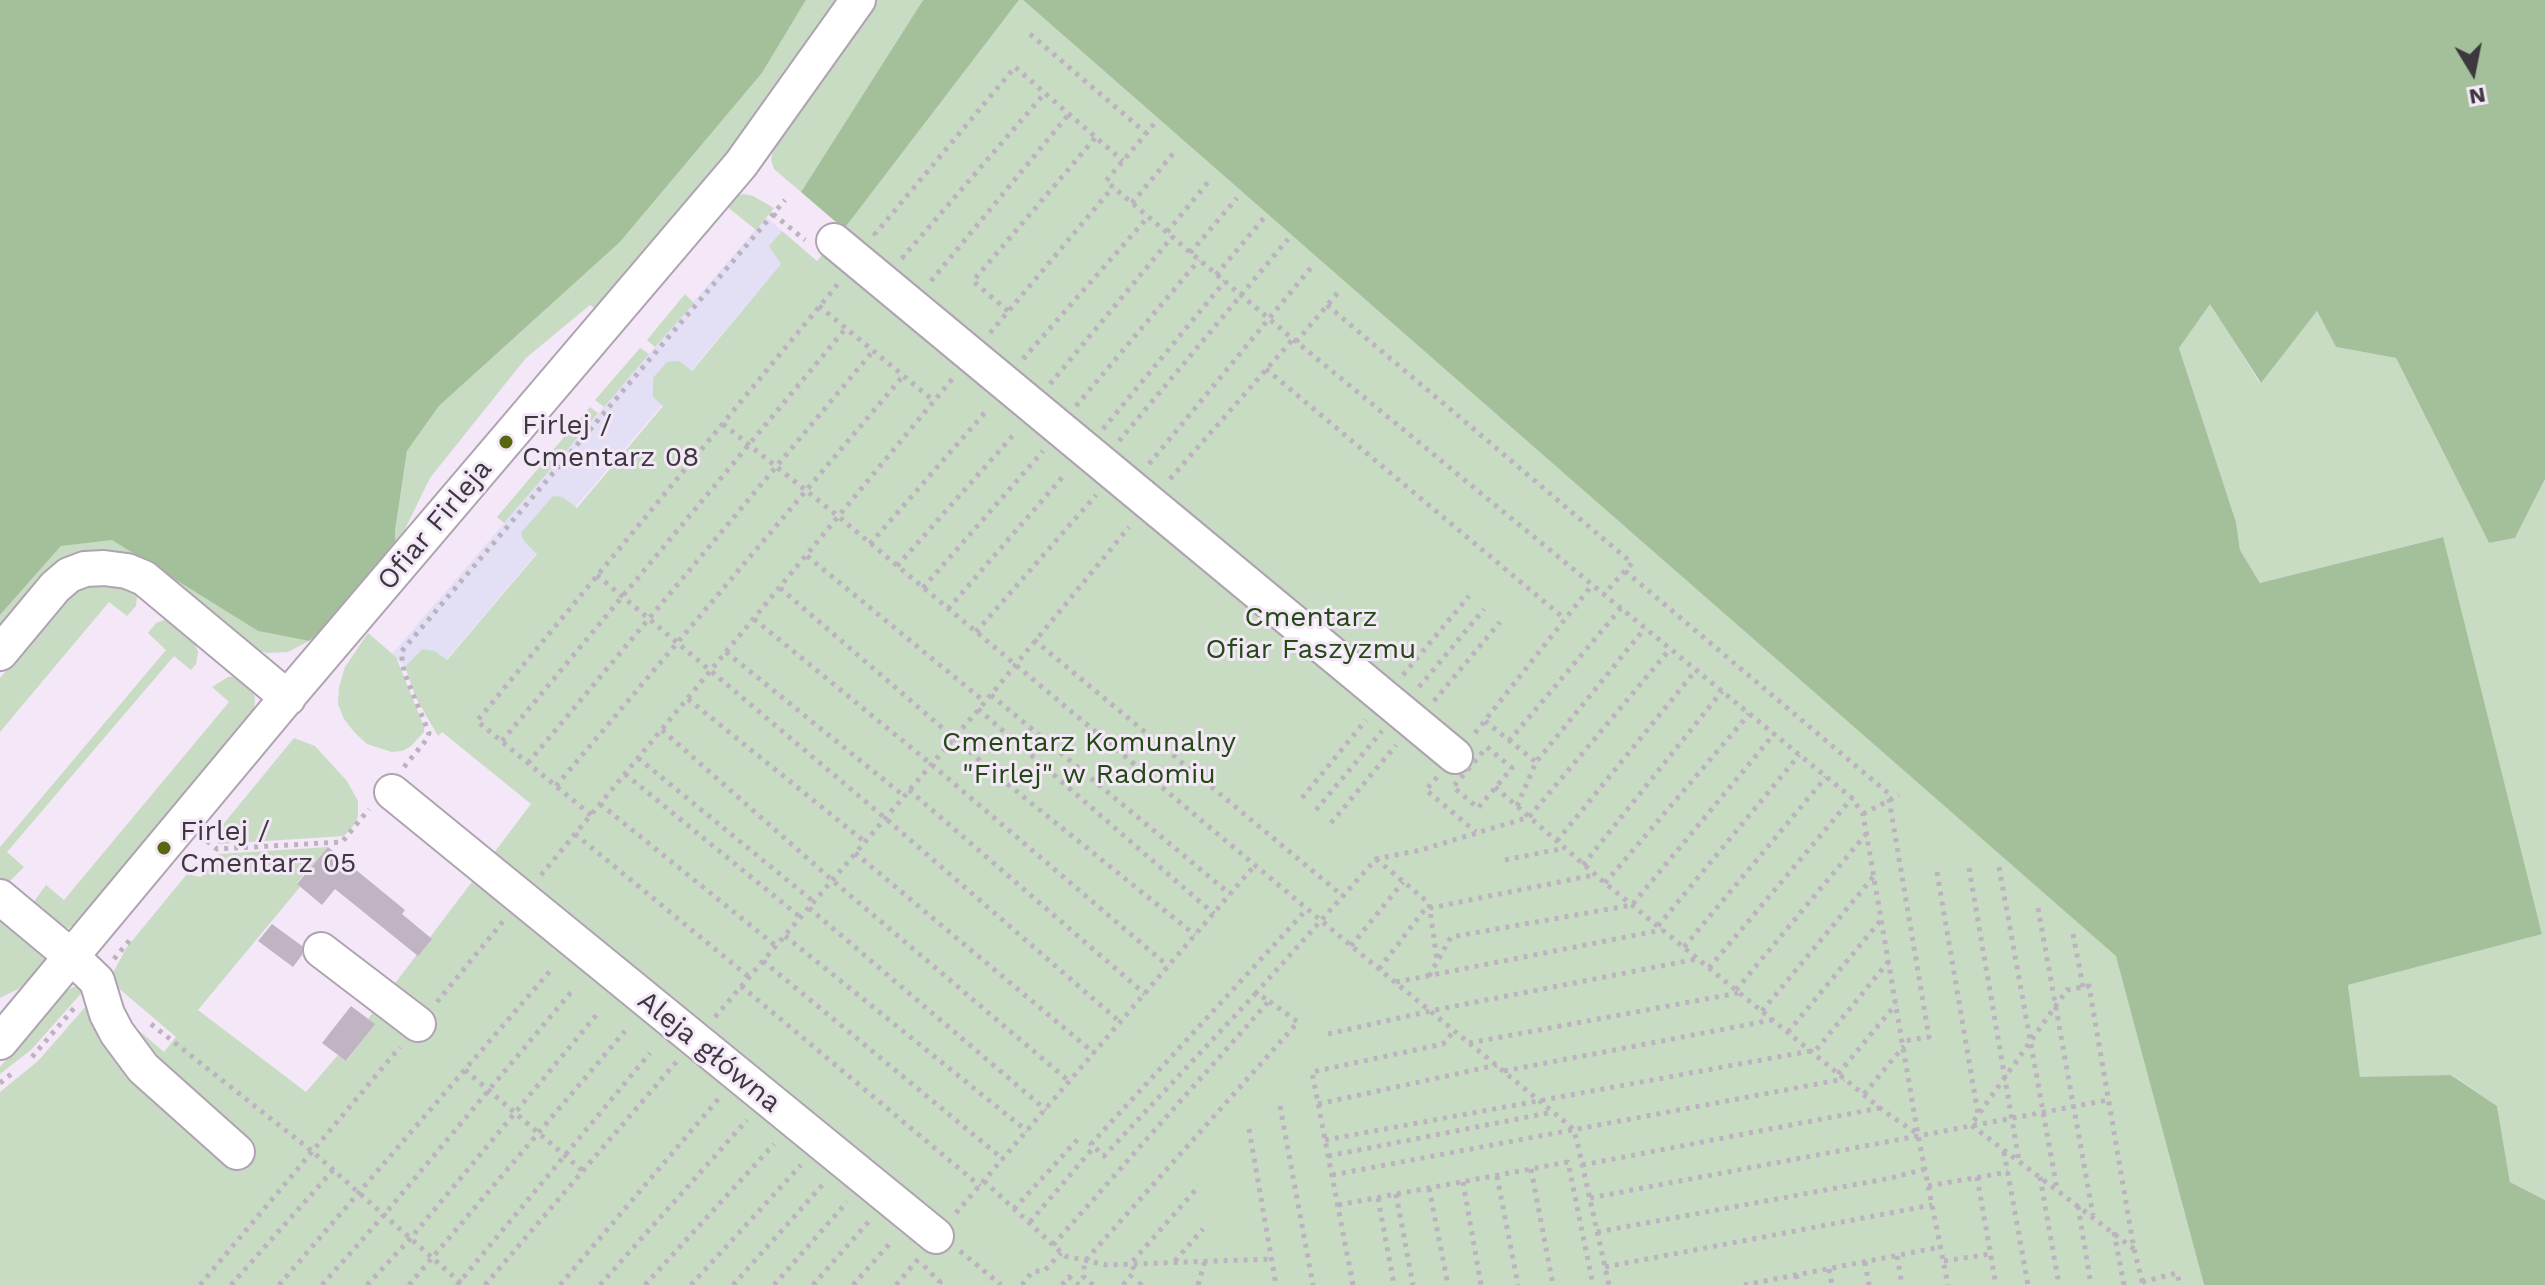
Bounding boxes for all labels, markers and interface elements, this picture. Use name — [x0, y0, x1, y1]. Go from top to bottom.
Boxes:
north arrow — [2433, 32, 2513, 112]
text: N — [2467, 82, 2487, 110]
place label: Firlej / Cmentarz 08 — [522, 409, 699, 475]
marker: Firlej / Cmentarz 08 — [497, 433, 515, 451]
street label: Ofiar Firleja — [371, 453, 499, 597]
park label: Cmentarz Ofiar Faszyzmu — [1206, 601, 1416, 667]
park label: Cmentarz Komunalny "Firlej" w Radomiu — [942, 726, 1236, 792]
place label: Firlej / Cmentarz 05 — [180, 815, 356, 881]
marker: Firlej / Cmentarz 05 — [155, 839, 173, 857]
street label: Aleja główna — [631, 984, 787, 1120]

